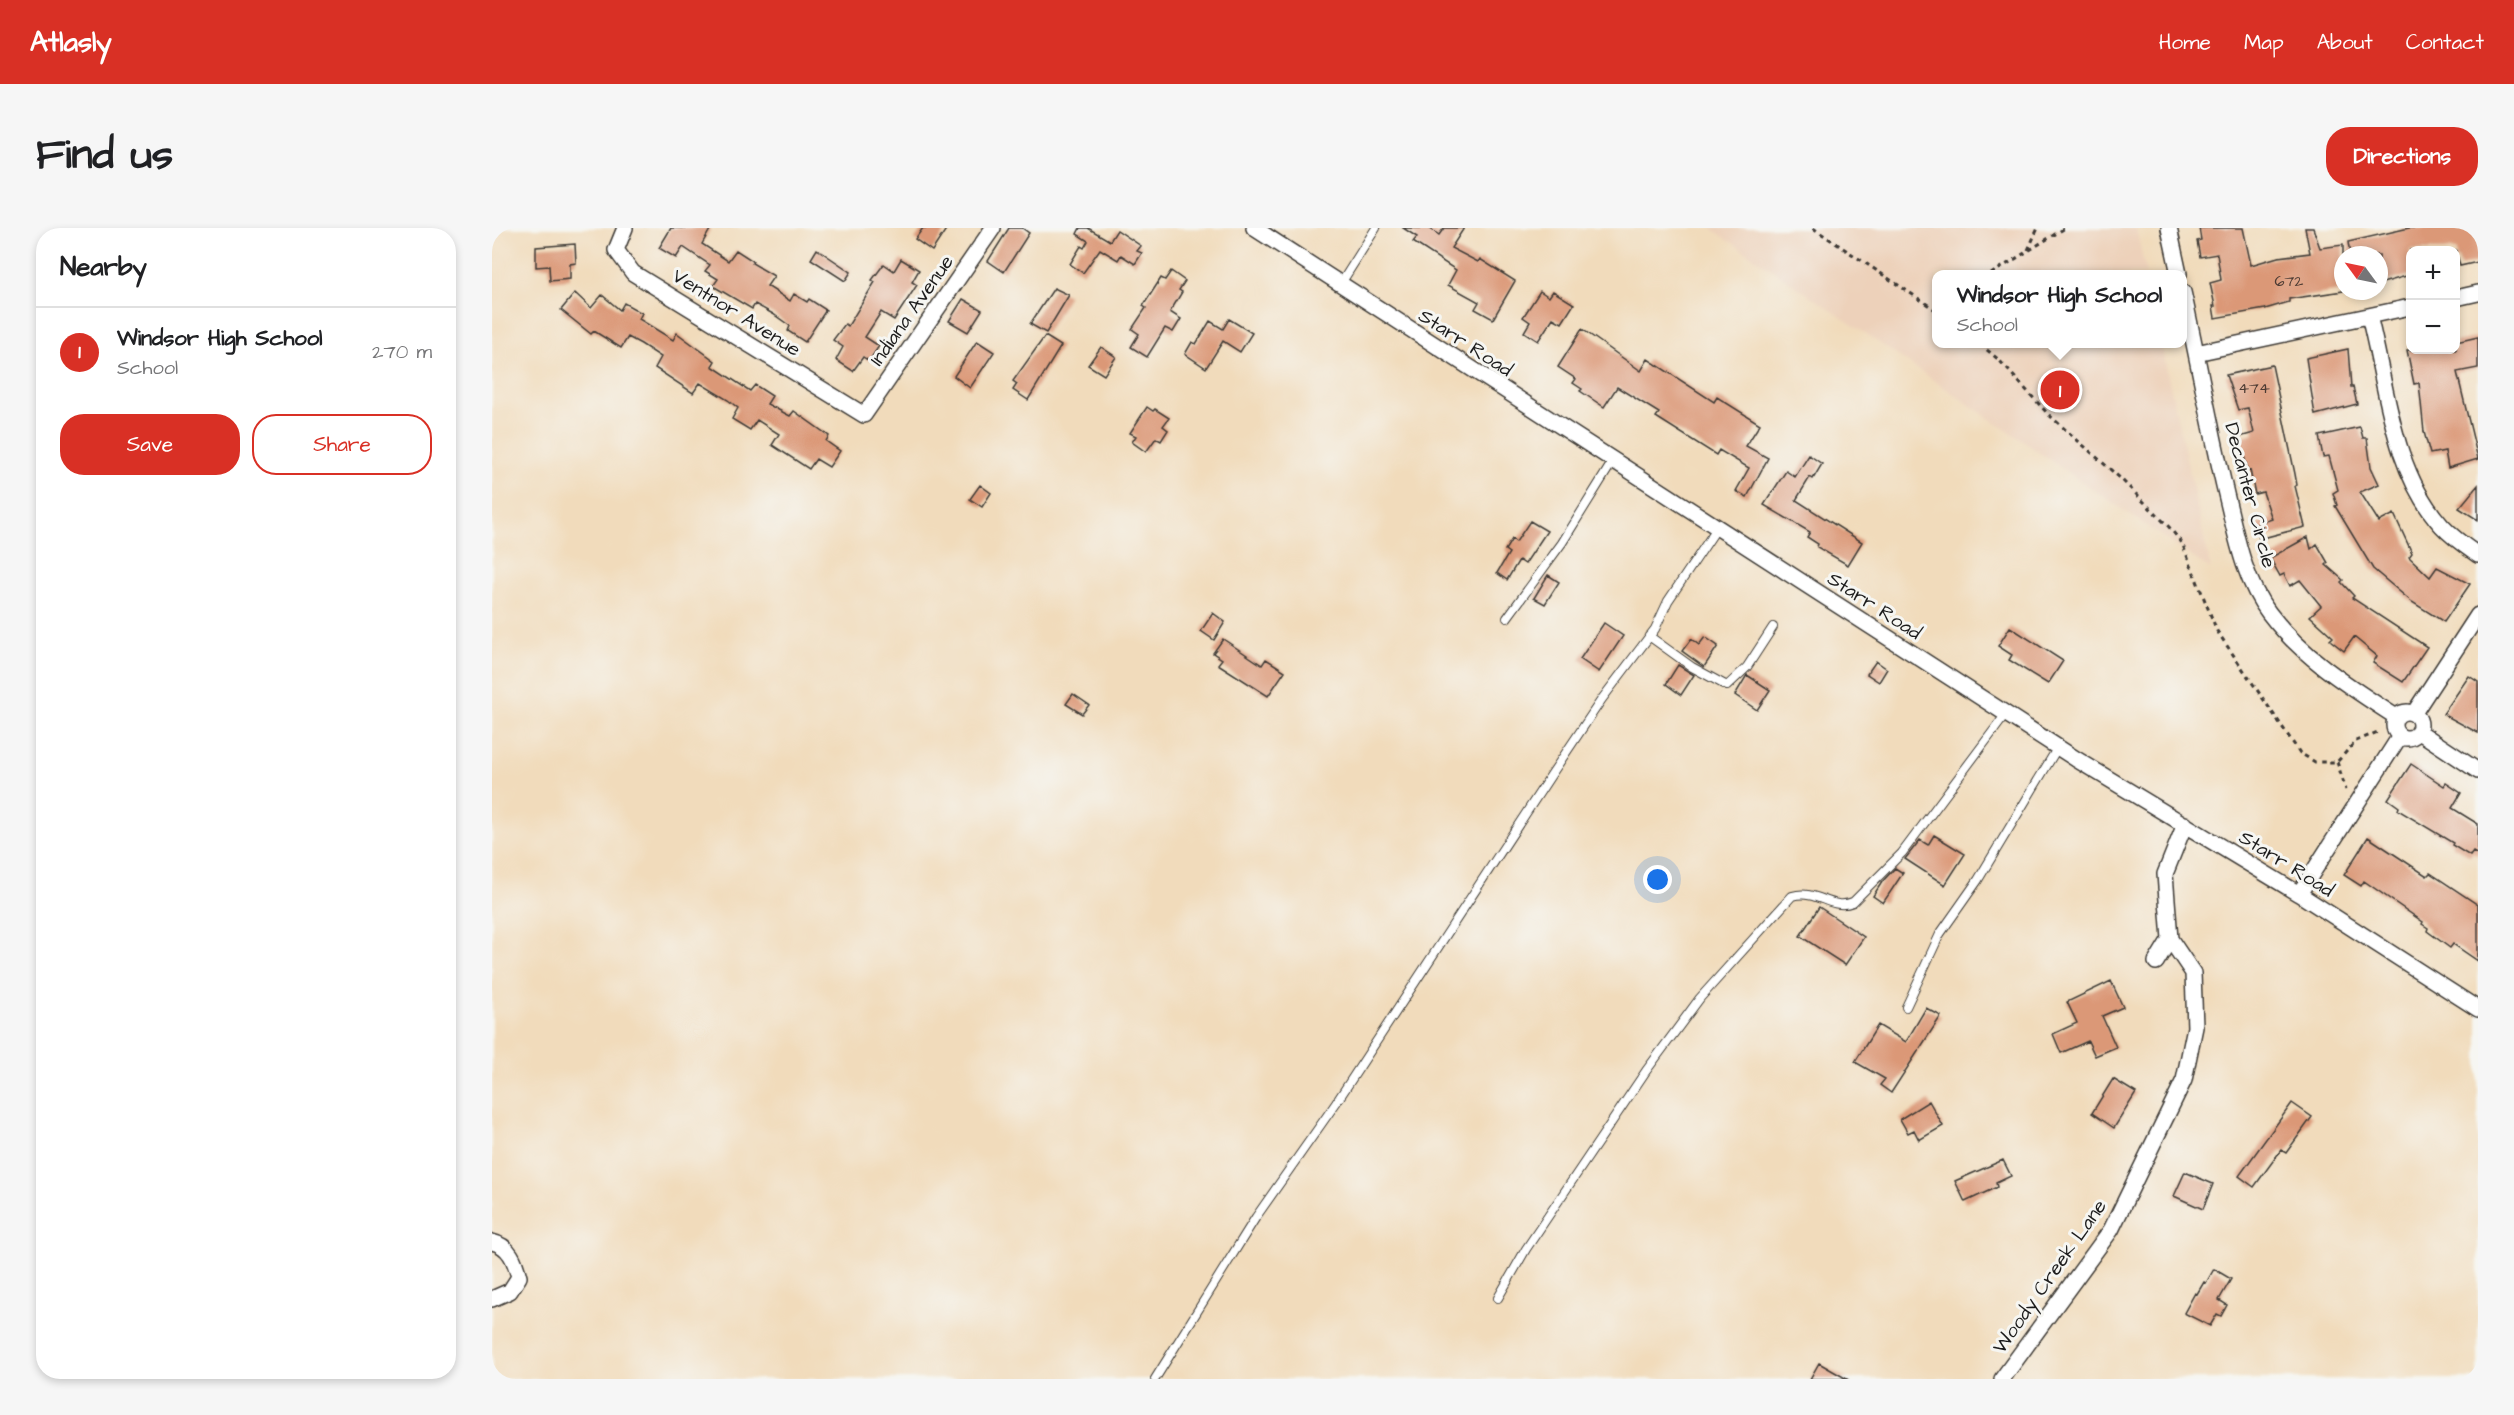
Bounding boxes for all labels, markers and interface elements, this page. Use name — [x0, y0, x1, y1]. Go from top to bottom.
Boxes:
text: Atlasly — [30, 23, 112, 62]
text: Home — [2159, 28, 2211, 57]
text: Map — [2244, 28, 2284, 57]
text: About — [2317, 28, 2373, 57]
text: Contact — [2406, 28, 2484, 57]
text: Find us — [36, 127, 173, 185]
button: Directions — [2326, 127, 2478, 186]
north arrow — [2334, 246, 2388, 300]
map controls — [2406, 246, 2460, 354]
button: + — [2406, 246, 2460, 300]
text: Nearby — [60, 249, 147, 285]
street label: Indiana Avenue — [863, 249, 961, 372]
street label: Ventnor Avenue — [667, 262, 806, 364]
popup — [1932, 270, 2187, 348]
house number: 672 — [2274, 270, 2304, 292]
text: Windsor High School — [1957, 280, 2162, 311]
button: − — [2406, 300, 2460, 354]
street label: Starr Road — [1413, 302, 1518, 384]
text: School — [1957, 311, 2018, 339]
text: Windsor High School — [117, 323, 323, 354]
text: 1 — [78, 338, 81, 366]
text: 270 m — [372, 338, 432, 366]
text: School — [117, 354, 178, 382]
pin: 1 — [2040, 368, 2080, 412]
house number: 474 — [2238, 377, 2270, 399]
button: Save — [60, 414, 240, 475]
button: Share — [252, 414, 432, 475]
street label: Decanter Circle — [2217, 419, 2283, 571]
street label: Starr Road — [1822, 565, 1927, 647]
street label: Starr Road — [2234, 824, 2339, 904]
your location — [1643, 865, 1672, 894]
street label: Woody Creek Lane — [1986, 1194, 2115, 1360]

